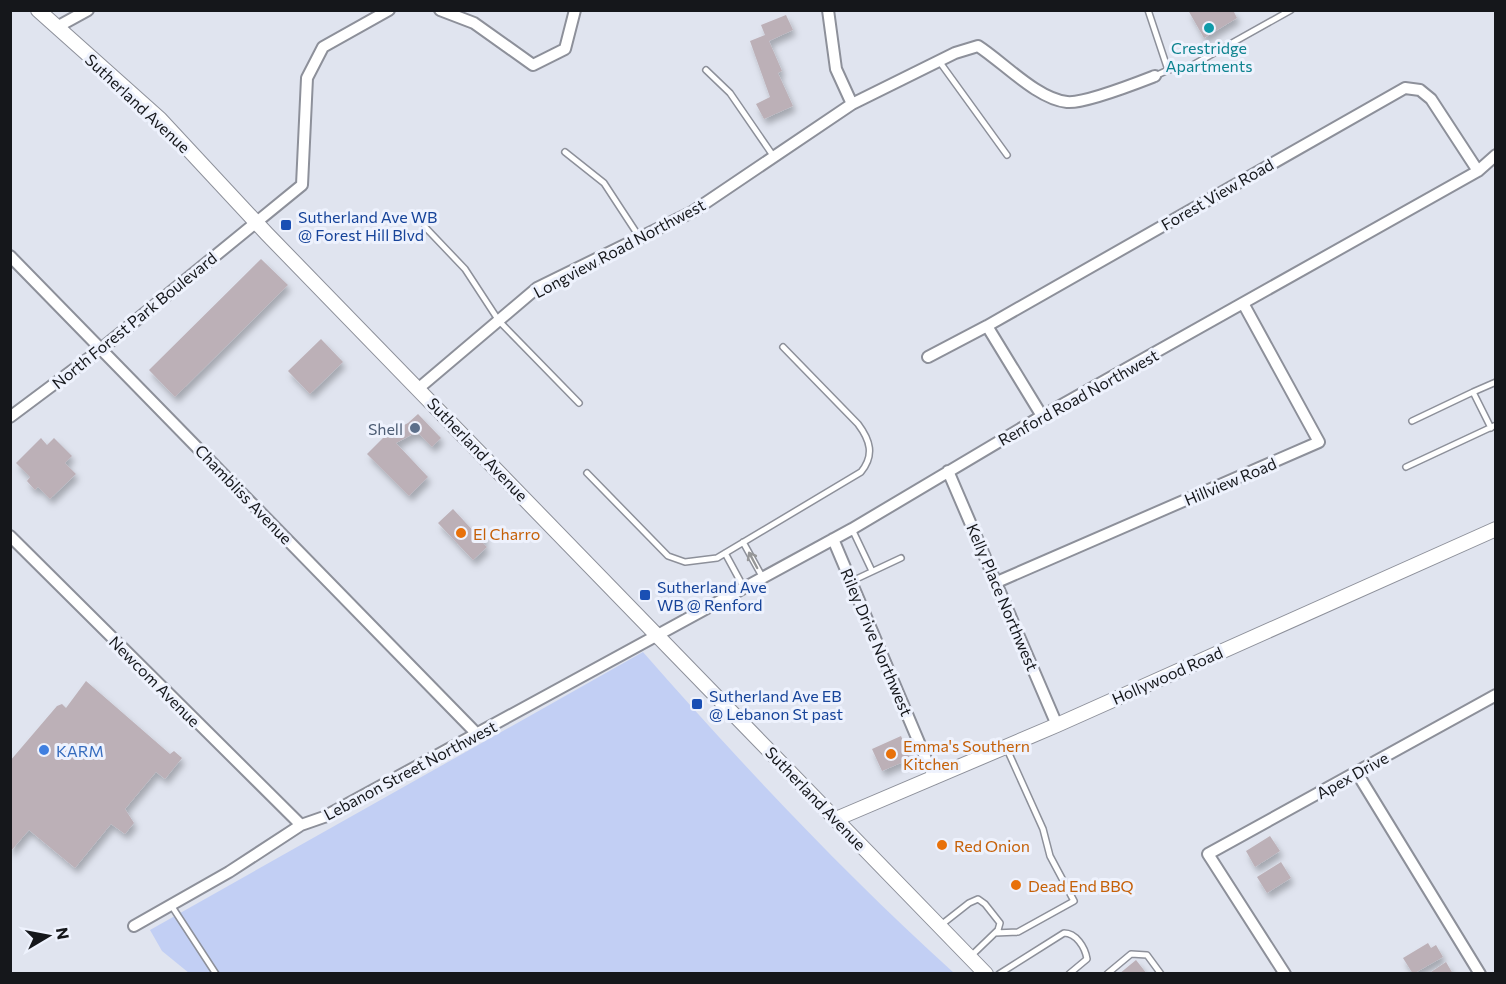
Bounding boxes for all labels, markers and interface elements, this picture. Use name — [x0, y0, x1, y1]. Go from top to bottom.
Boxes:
marker: Crestridge Apartments — [1202, 21, 1216, 35]
place label: Crestridge Apartments — [1165, 38, 1253, 75]
street label: Sutherland Avenue — [82, 50, 194, 156]
street label: Forest View Road — [1158, 154, 1276, 234]
street label: Longview Road Northwest — [530, 194, 708, 301]
place label: Sutherland Ave WB @ Forest Hill Blvd — [298, 207, 437, 244]
marker: Sutherland Ave WB @ Forest Hill Blvd — [279, 218, 293, 232]
street label: North Forest Park Boulevard — [48, 248, 220, 392]
street label: Renford Road Northwest — [994, 345, 1162, 449]
street label: Sutherland Avenue — [424, 393, 532, 505]
place label: Shell — [368, 419, 403, 438]
marker: Shell — [408, 421, 422, 435]
street label: Chambliss Avenue — [192, 440, 296, 548]
street label: Hillview Road — [1181, 453, 1279, 509]
street label: Kelly Place Northwest — [963, 520, 1043, 674]
place label: El Charro — [473, 524, 540, 543]
marker: El Charro — [454, 526, 468, 540]
one-way arrow — [747, 552, 759, 569]
street label: Riley Drive Northwest — [837, 565, 917, 719]
place label: Sutherland Ave WB @ Renford — [657, 577, 767, 614]
marker: Sutherland Ave WB @ Renford — [638, 588, 652, 602]
street label: Newcom Avenue — [106, 632, 204, 730]
street label: Hollywood Road — [1109, 642, 1225, 708]
place label: Sutherland Ave EB @ Lebanon St past — [709, 686, 843, 723]
marker: Sutherland Ave EB @ Lebanon St past — [690, 697, 704, 711]
street label: Lebanon Street Northwest — [320, 716, 500, 824]
place label: Emma's Southern Kitchen — [903, 736, 1030, 773]
place label: KARM — [56, 741, 104, 760]
street label: Sutherland Avenue — [762, 742, 870, 854]
marker: KARM — [37, 743, 51, 757]
marker: Emma's Southern Kitchen — [884, 747, 898, 761]
street label: Apex Drive — [1313, 747, 1391, 803]
place label: Red Onion — [954, 836, 1030, 855]
marker: Red Onion — [935, 838, 949, 852]
place label: Dead End BBQ — [1028, 876, 1134, 895]
marker: Dead End BBQ — [1009, 878, 1023, 892]
north arrow — [18, 906, 78, 966]
text: N — [53, 926, 74, 941]

